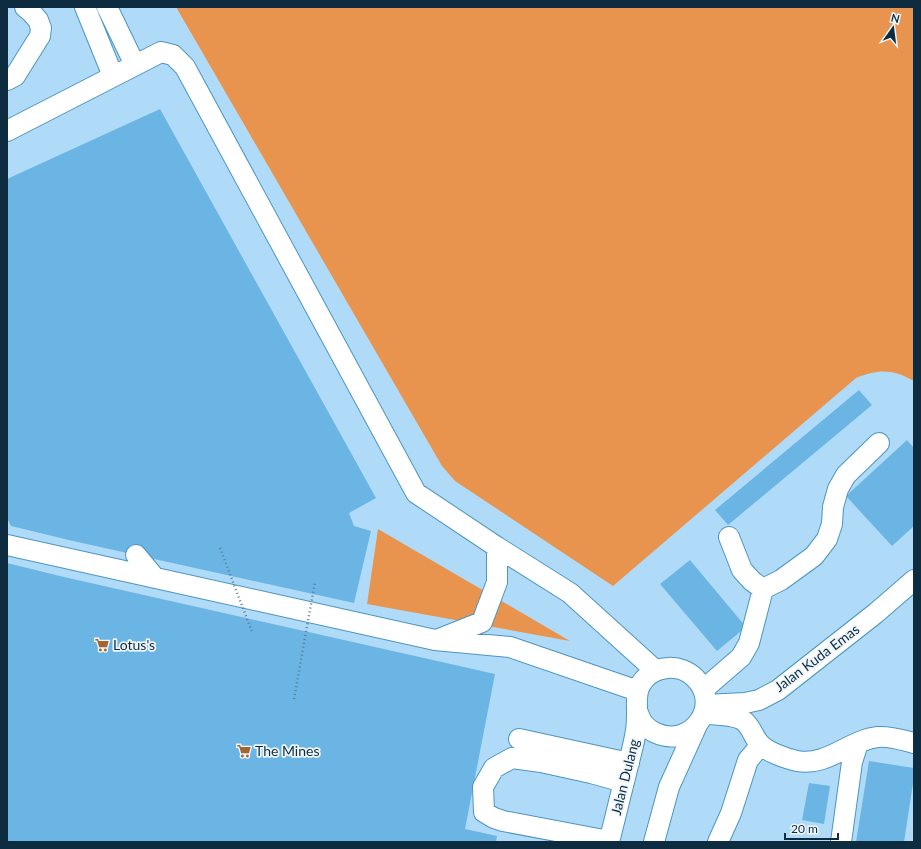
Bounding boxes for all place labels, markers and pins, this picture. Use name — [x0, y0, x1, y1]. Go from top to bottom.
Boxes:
place label: Lotus's — [113, 636, 155, 653]
supermarket icon: Lotus's — [94, 637, 110, 653]
place label: The Mines — [255, 742, 319, 759]
supermarket icon: The Mines — [236, 743, 252, 759]

